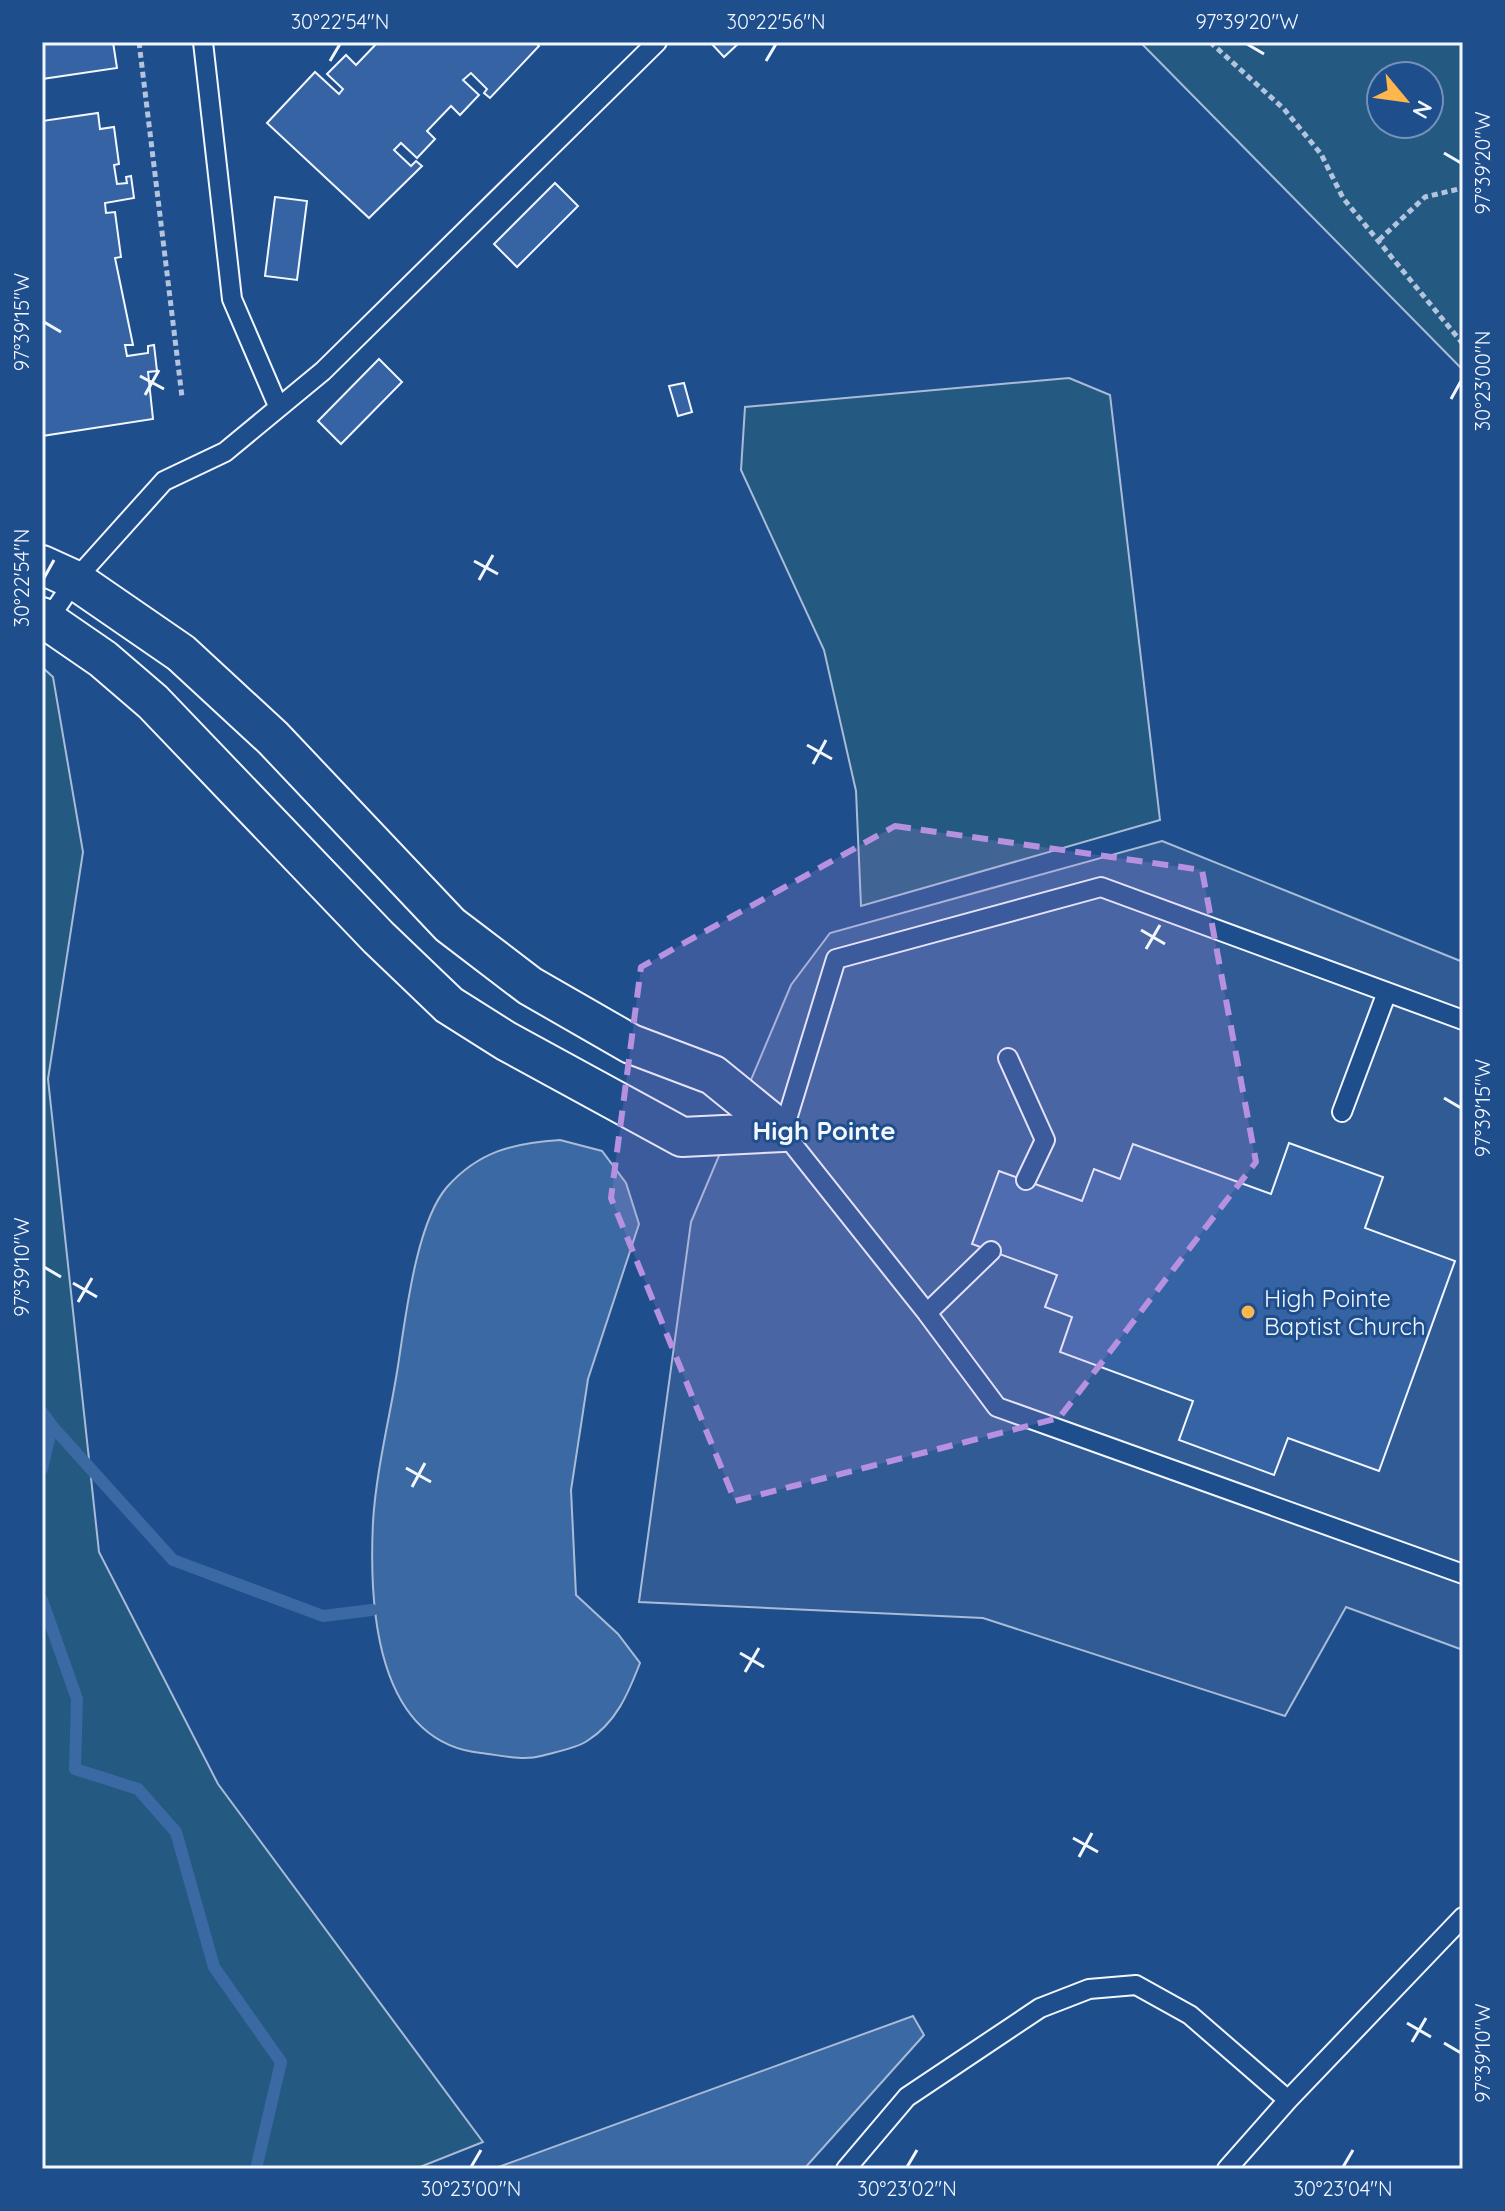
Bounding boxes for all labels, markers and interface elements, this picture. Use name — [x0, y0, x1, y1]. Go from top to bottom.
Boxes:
text: 30°22'54"N — [291, 9, 389, 34]
text: 30°22'56"N — [727, 9, 825, 34]
text: 97°39'20"W — [1196, 9, 1298, 34]
north arrow — [1365, 60, 1445, 140]
text: N — [1406, 96, 1439, 124]
text: 97°39'20"W — [1470, 112, 1495, 214]
text: 97°39'15"W — [9, 273, 34, 371]
text: 30°23'00"N — [1470, 331, 1495, 431]
text: 30°22'54"N — [9, 529, 34, 627]
text: 97°39'15"W — [1470, 1059, 1495, 1157]
district label: High Pointe — [752, 1114, 896, 1147]
text: 97°39'10"W — [9, 1217, 34, 1317]
place label: High Pointe Baptist Church — [1264, 1283, 1426, 1341]
marker: High Pointe Baptist Church — [1239, 1303, 1257, 1321]
text: 97°39'10"W — [1470, 2003, 1495, 2103]
text: 30°23'00"N — [421, 2176, 521, 2201]
text: 30°23'02"N — [857, 2176, 957, 2201]
text: 30°23'04"N — [1293, 2176, 1393, 2201]

